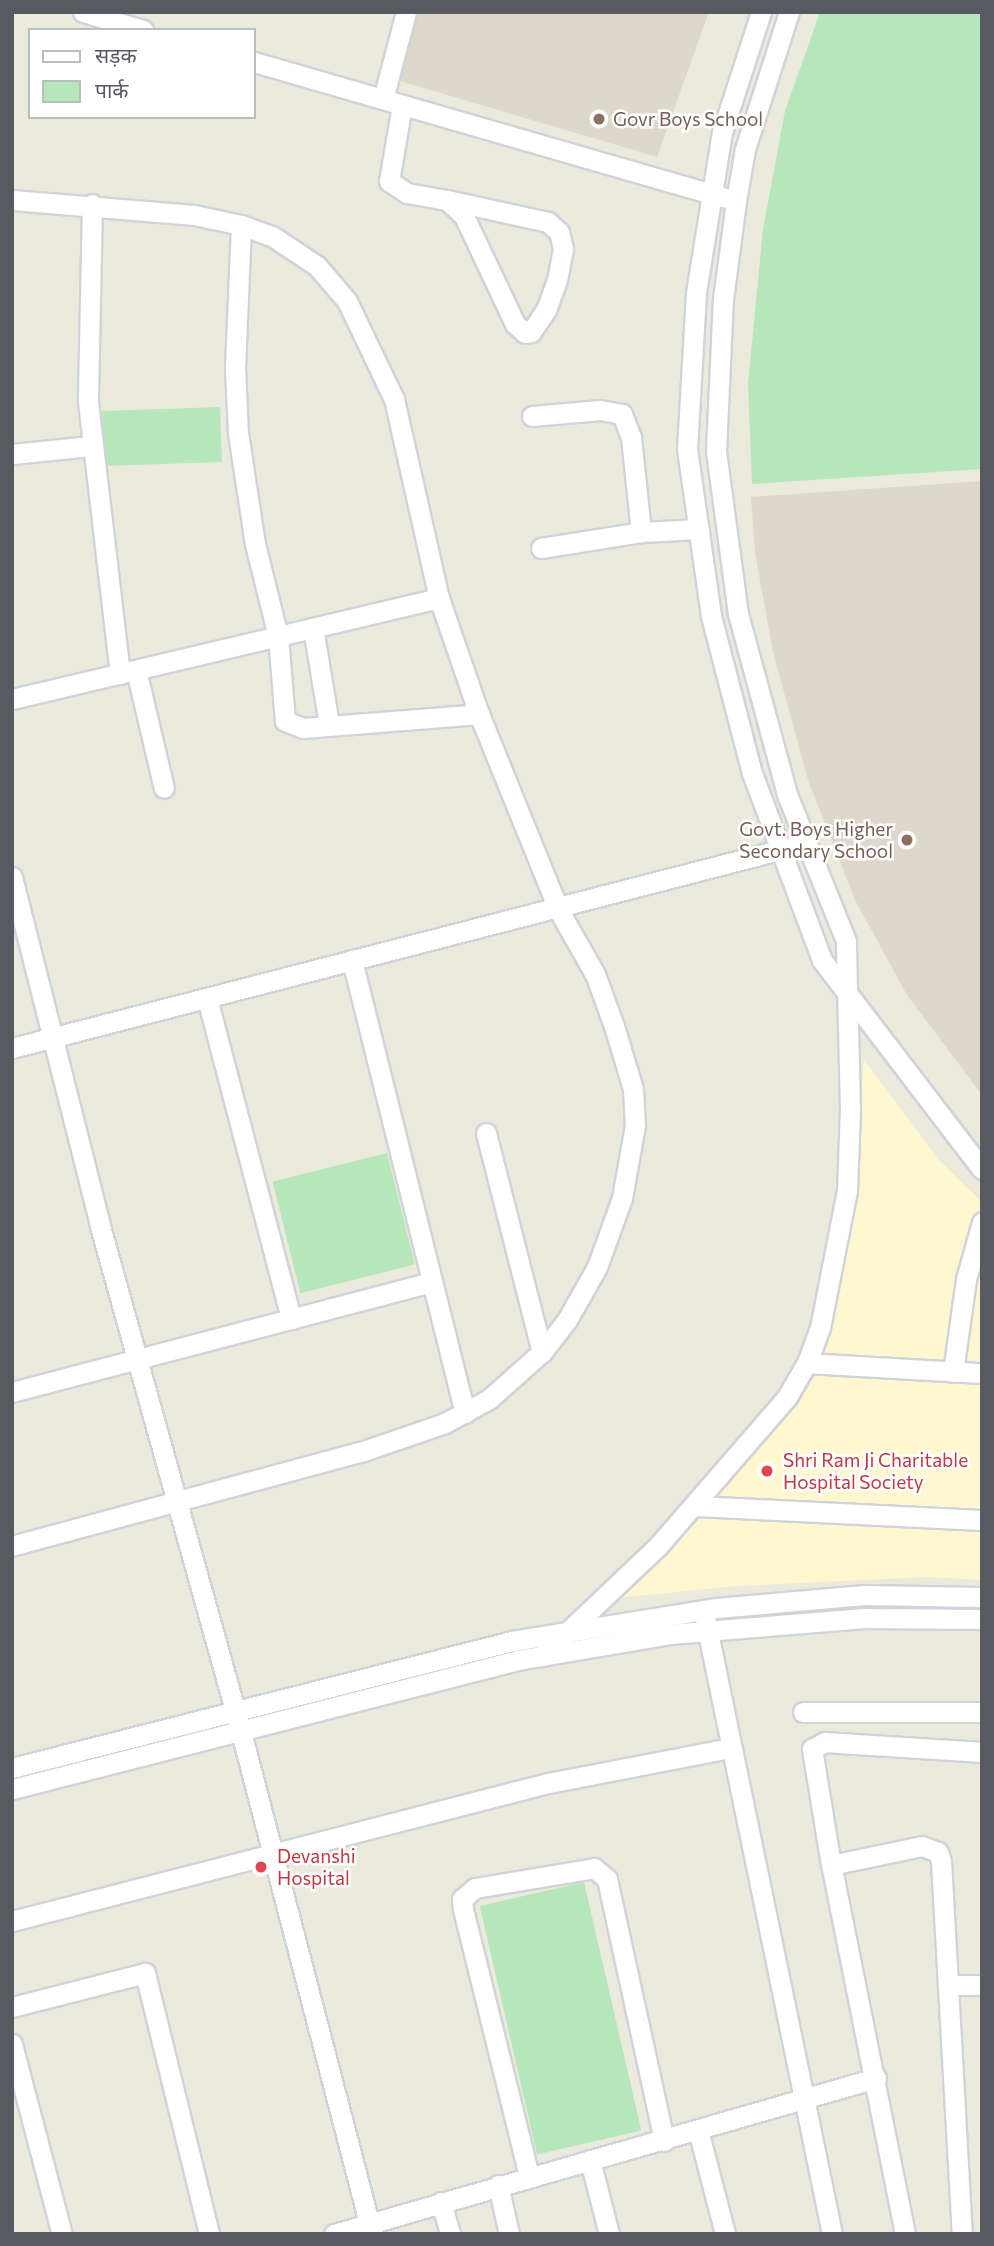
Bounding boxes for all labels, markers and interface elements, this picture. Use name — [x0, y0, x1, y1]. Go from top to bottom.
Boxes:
legend — [28, 28, 256, 119]
text: सड़क — [95, 42, 137, 67]
text: पार्क — [95, 77, 129, 102]
place label: Govr Boys School — [613, 108, 763, 130]
marker: Govr Boys School — [591, 111, 607, 127]
place label: Govt. Boys Higher Secondary School — [739, 818, 893, 862]
marker: Govt. Boys Higher Secondary School — [899, 832, 915, 848]
place label: Shri Ram Ji Charitable Hospital Society — [783, 1449, 968, 1493]
marker: Shri Ram Ji Charitable Hospital Society — [757, 1461, 777, 1481]
place label: Devanshi Hospital — [277, 1845, 356, 1889]
marker: Devanshi Hospital — [251, 1857, 271, 1877]

